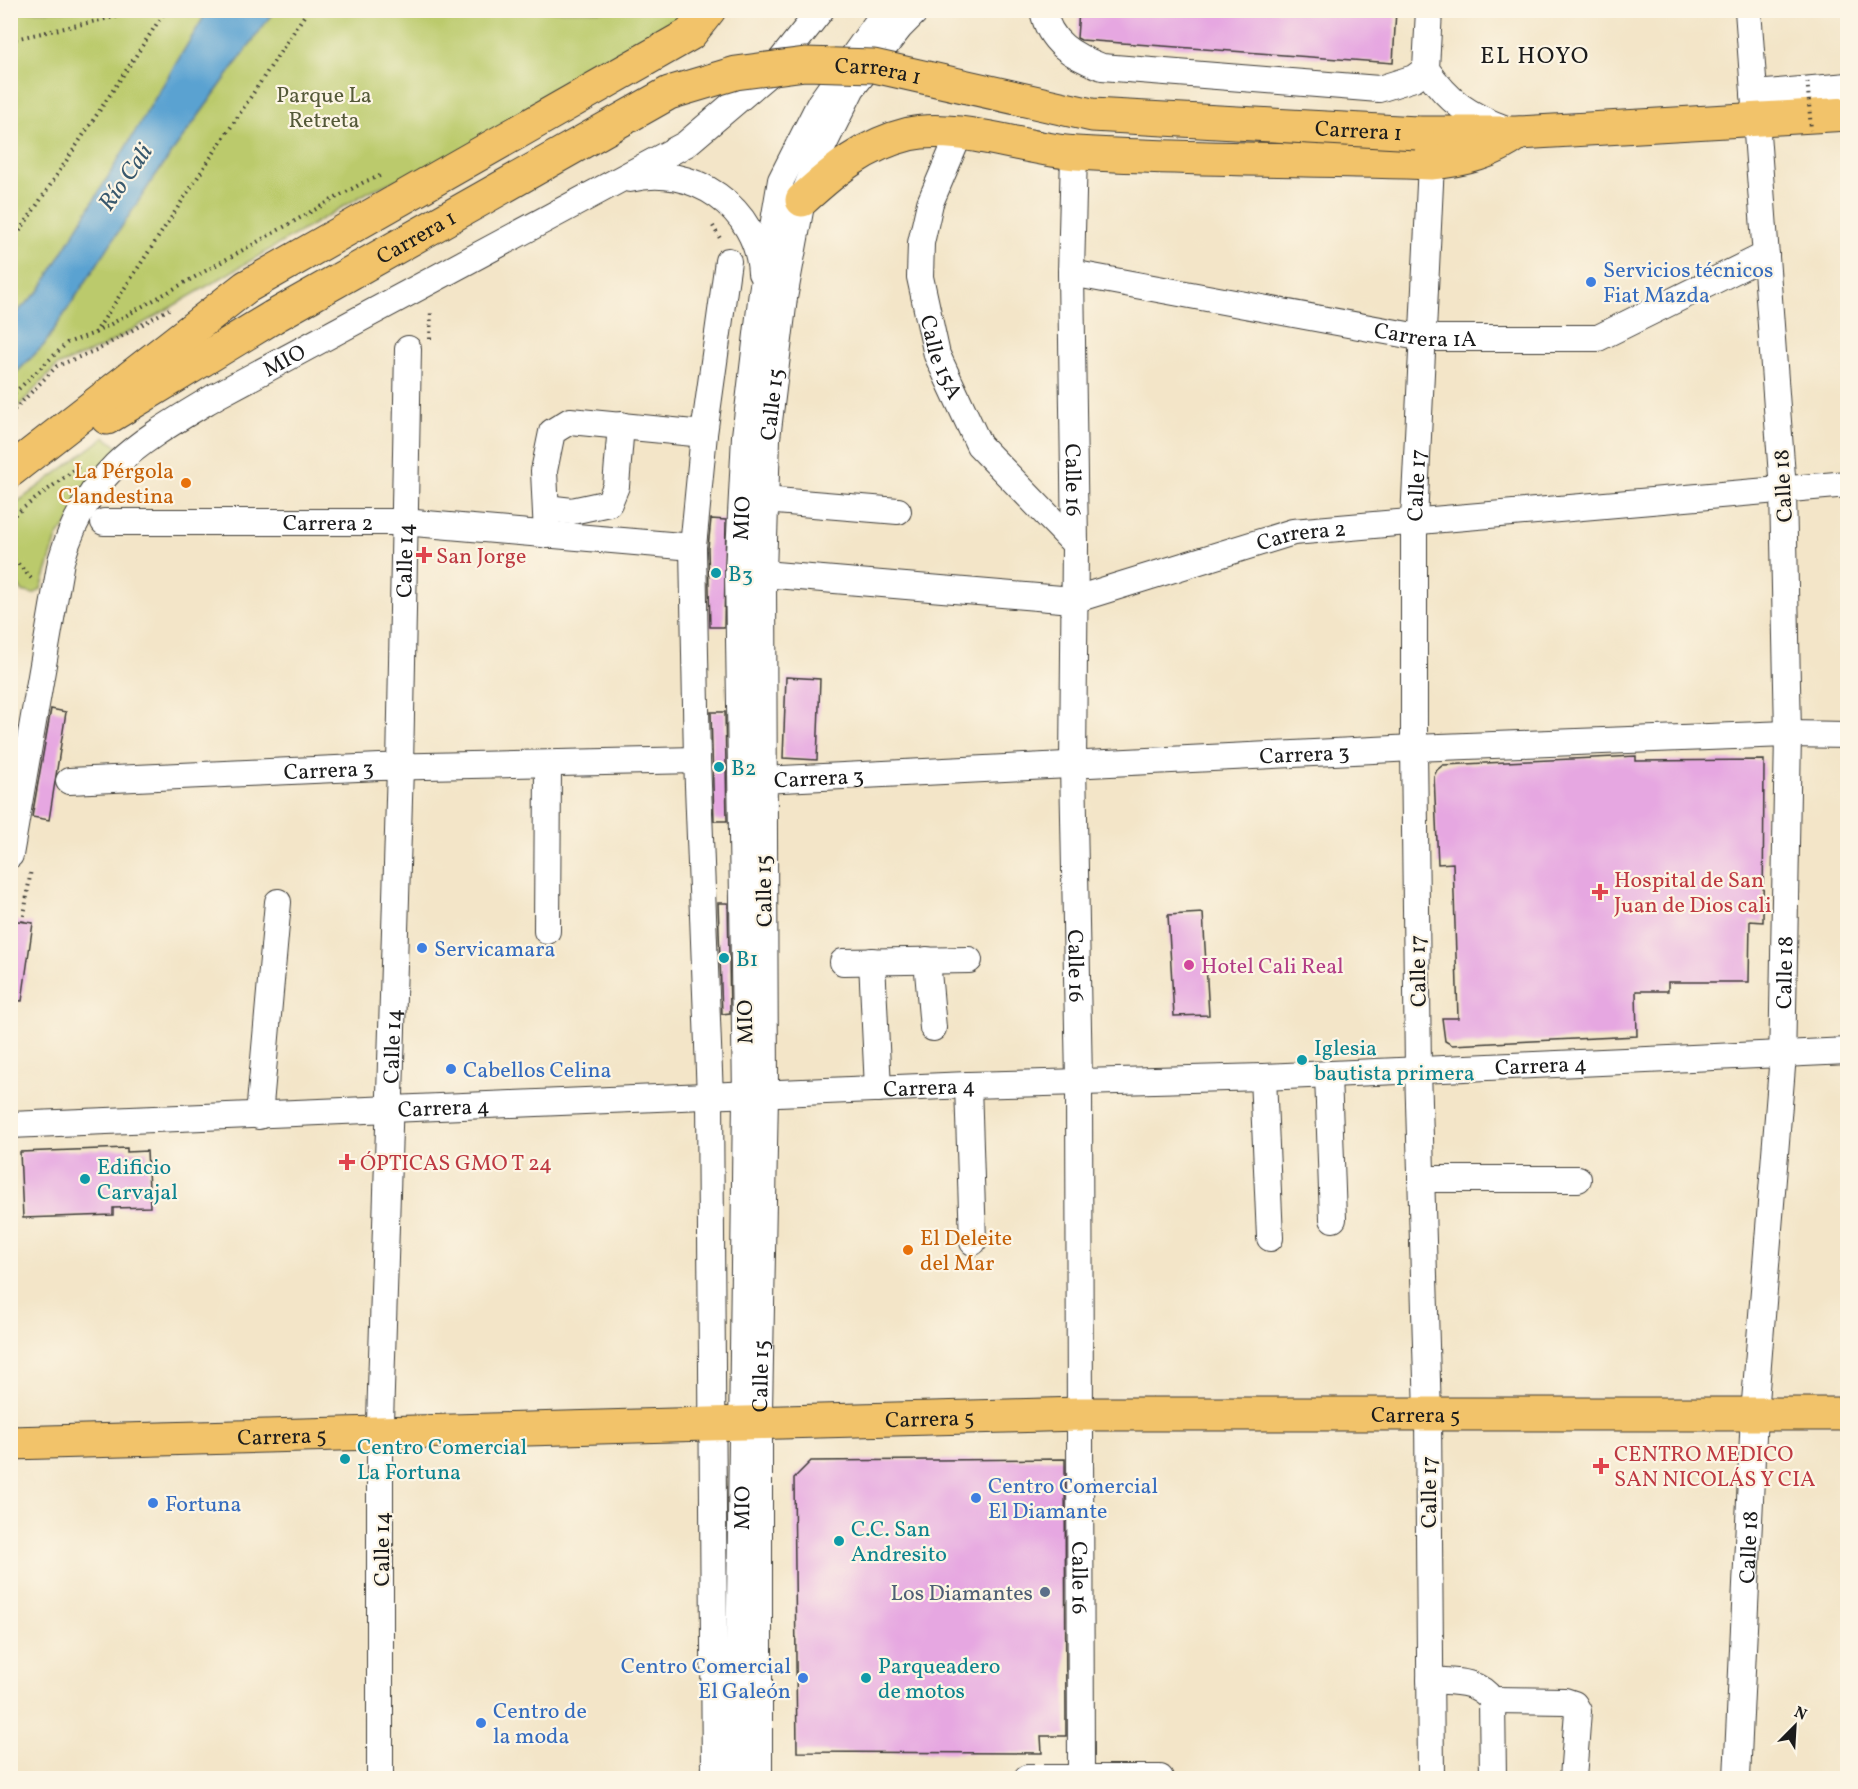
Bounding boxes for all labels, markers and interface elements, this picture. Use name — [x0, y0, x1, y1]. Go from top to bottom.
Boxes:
district label: EL HOYO — [1480, 40, 1590, 74]
street label: Carrera 1 — [834, 52, 924, 94]
park label: Parque La Retreta — [276, 81, 372, 137]
street label: Carrera 1 — [1314, 114, 1403, 150]
water label: Río Cali — [91, 137, 163, 219]
street label: Carrera 1 — [371, 203, 463, 273]
place label: Servicios técnicos Fiat Mazda — [1603, 256, 1773, 312]
marker: Servicios técnicos Fiat Mazda — [1584, 275, 1598, 289]
street label: Calle 15A — [911, 312, 969, 405]
street label: Carrera 1A — [1371, 316, 1476, 356]
street label: MIO — [258, 338, 312, 386]
street label: Calle 15 — [754, 367, 793, 443]
street label: Calle 16 — [1056, 443, 1088, 517]
street label: Calle 17 — [1401, 448, 1435, 522]
street label: Calle 18 — [1767, 449, 1802, 523]
place label: La Pérgola Clandestina — [58, 457, 174, 513]
marker: La Pérgola Clandestina — [179, 476, 193, 490]
street label: MIO — [727, 495, 760, 541]
street label: Carrera 2 — [283, 509, 373, 540]
street label: Carrera 2 — [1253, 514, 1347, 560]
street label: Calle 14 — [390, 523, 423, 598]
place label: San Jorge — [436, 542, 526, 573]
marker: San Jorge — [417, 548, 431, 562]
place label: B3 — [728, 560, 753, 591]
marker: B3 — [709, 566, 723, 580]
street label: Carrera 3 — [1259, 738, 1350, 774]
street label: Carrera 3 — [283, 754, 375, 789]
place label: B2 — [731, 754, 757, 785]
marker: B2 — [712, 760, 726, 774]
street label: Carrera 3 — [773, 762, 865, 797]
street label: Calle 15 — [749, 854, 782, 927]
place label: Hospital de San Juan de Dios cali — [1614, 866, 1772, 922]
marker: Hospital de San Juan de Dios cali — [1591, 883, 1609, 901]
street label: Calle 16 — [1058, 929, 1090, 1003]
street label: Calle 17 — [1403, 934, 1436, 1007]
place label: Servicamara — [434, 935, 555, 966]
street label: Calle 18 — [1770, 936, 1802, 1009]
marker: Servicamara — [415, 941, 429, 955]
place label: B1 — [736, 945, 758, 976]
marker: B1 — [717, 951, 731, 965]
place label: Hotel Cali Real — [1201, 952, 1344, 983]
marker: Hotel Cali Real — [1182, 958, 1196, 972]
street label: MIO — [731, 1000, 762, 1044]
street label: Calle 14 — [377, 1008, 411, 1084]
place label: Iglesia bautista primera — [1314, 1034, 1475, 1090]
street label: Carrera 4 — [1494, 1050, 1588, 1085]
marker: Iglesia bautista primera — [1295, 1053, 1309, 1067]
place label: Cabellos Celina — [463, 1056, 612, 1087]
marker: Cabellos Celina — [444, 1062, 458, 1076]
street label: Carrera 4 — [883, 1072, 976, 1107]
street label: Carrera 4 — [397, 1092, 490, 1127]
place label: ÓPTICAS GMO T 24 — [360, 1149, 552, 1180]
place label: Edificio Carvajal — [97, 1153, 178, 1209]
marker: ÓPTICAS GMO T 24 — [338, 1153, 356, 1171]
marker: Edificio Carvajal — [78, 1172, 92, 1186]
place label: El Deleite del Mar — [920, 1224, 1012, 1280]
marker: El Deleite del Mar — [901, 1243, 915, 1257]
street label: Calle 15 — [746, 1340, 778, 1413]
street label: Carrera 5 — [1371, 1401, 1460, 1432]
street label: Carrera 5 — [885, 1404, 975, 1437]
street label: Carrera 5 — [237, 1421, 327, 1455]
place label: Centro Comercial La Fortuna — [357, 1433, 527, 1489]
place label: CENTRO MEDICO SAN NICOLÁS Y CIA — [1614, 1440, 1815, 1496]
marker: Centro Comercial La Fortuna — [338, 1452, 352, 1466]
street label: Calle 17 — [1415, 1456, 1446, 1528]
marker: CENTRO MEDICO SAN NICOLÁS Y CIA — [1592, 1457, 1610, 1475]
place label: Centro Comercial El Diamante — [988, 1472, 1158, 1528]
street label: MIO — [728, 1486, 759, 1530]
place label: Fortuna — [165, 1490, 241, 1521]
marker: Centro Comercial El Diamante — [969, 1491, 983, 1505]
marker: Fortuna — [146, 1496, 160, 1510]
street label: Calle 18 — [1733, 1510, 1767, 1585]
street label: Calle 14 — [368, 1512, 399, 1586]
place label: C.C. San Andresito — [851, 1515, 947, 1571]
marker: C.C. San Andresito — [832, 1534, 846, 1548]
street label: Calle 16 — [1062, 1541, 1094, 1614]
place label: Los Diamantes — [891, 1579, 1033, 1610]
marker: Los Diamantes — [1038, 1585, 1052, 1599]
place label: Centro Comercial El Galeón — [621, 1652, 791, 1708]
place label: Parqueadero de motos — [878, 1652, 1001, 1708]
marker: Centro Comercial El Galeón — [796, 1671, 810, 1685]
marker: Parqueadero de motos — [859, 1671, 873, 1685]
north arrow — [1765, 1696, 1825, 1756]
place label: Centro de la moda — [493, 1697, 587, 1753]
text: N — [1791, 1702, 1810, 1727]
marker: Centro de la moda — [474, 1716, 488, 1730]

